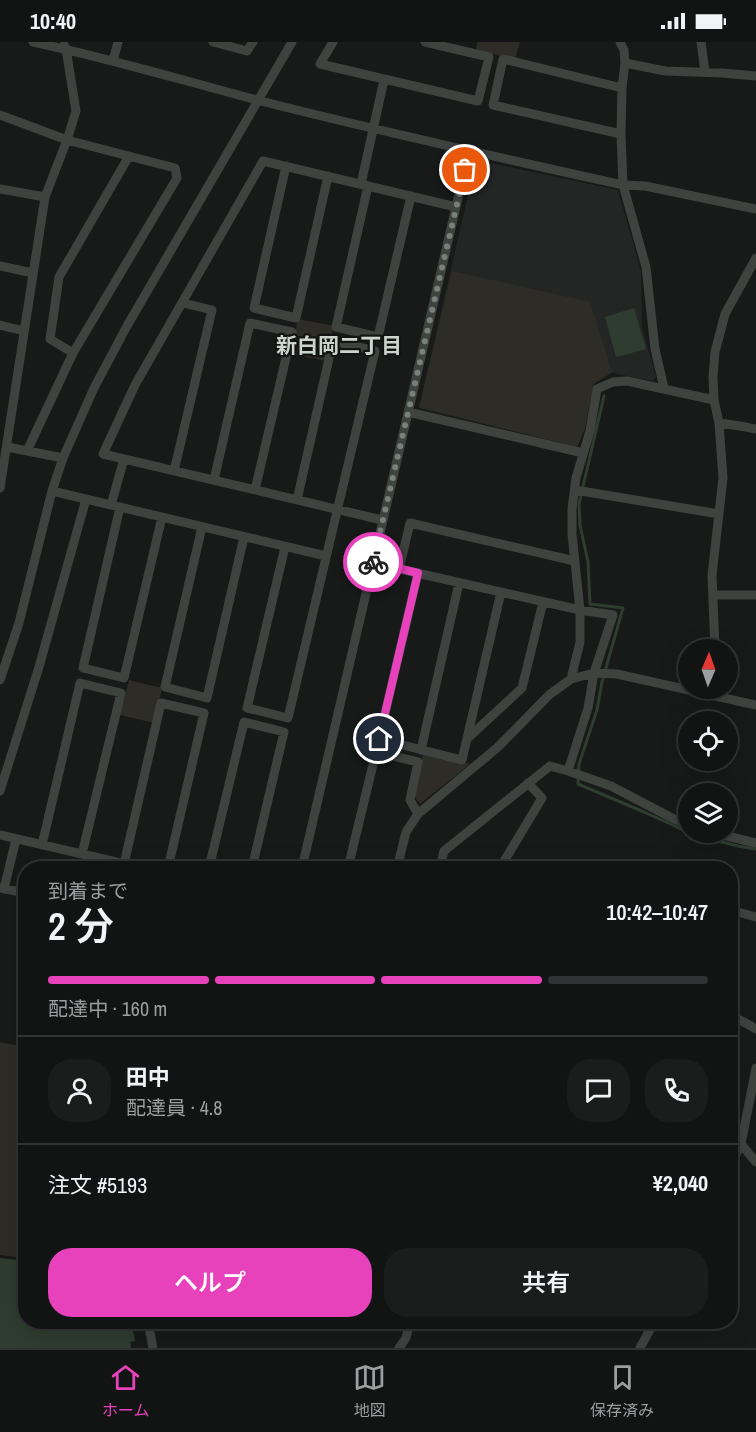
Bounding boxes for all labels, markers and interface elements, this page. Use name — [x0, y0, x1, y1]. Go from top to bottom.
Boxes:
text: 10:40 — [30, 6, 76, 36]
pin — [439, 144, 490, 195]
icon: bag — [448, 153, 481, 186]
district label: 新白岡二丁目 — [276, 331, 402, 360]
courier — [343, 532, 403, 592]
icon: bike — [357, 546, 390, 579]
north arrow — [678, 639, 738, 699]
map controls — [678, 639, 738, 843]
button: locate — [678, 711, 738, 771]
pin — [353, 713, 404, 764]
icon: home — [362, 722, 395, 755]
button: layers — [678, 783, 738, 843]
text: 到着まで — [48, 877, 128, 904]
text: 10:42–10:47 — [606, 897, 708, 927]
text: 2 分 — [48, 900, 114, 952]
text: 配達中 · 160 m — [48, 995, 167, 1022]
button: person — [48, 1059, 111, 1122]
button: chat — [567, 1059, 630, 1122]
button: phone — [645, 1059, 708, 1122]
text: 田中 — [126, 1062, 170, 1092]
text: 配達員 · 4.8 — [126, 1094, 222, 1121]
text: ¥2,040 — [653, 1168, 708, 1198]
text: 注文 #5193 — [48, 1170, 147, 1200]
button: ヘルプ — [48, 1248, 372, 1317]
button: 共有 — [384, 1248, 708, 1317]
tab: ホーム — [102, 1361, 149, 1421]
tab: 地図 — [353, 1361, 386, 1421]
tab: 保存済み — [590, 1361, 654, 1421]

